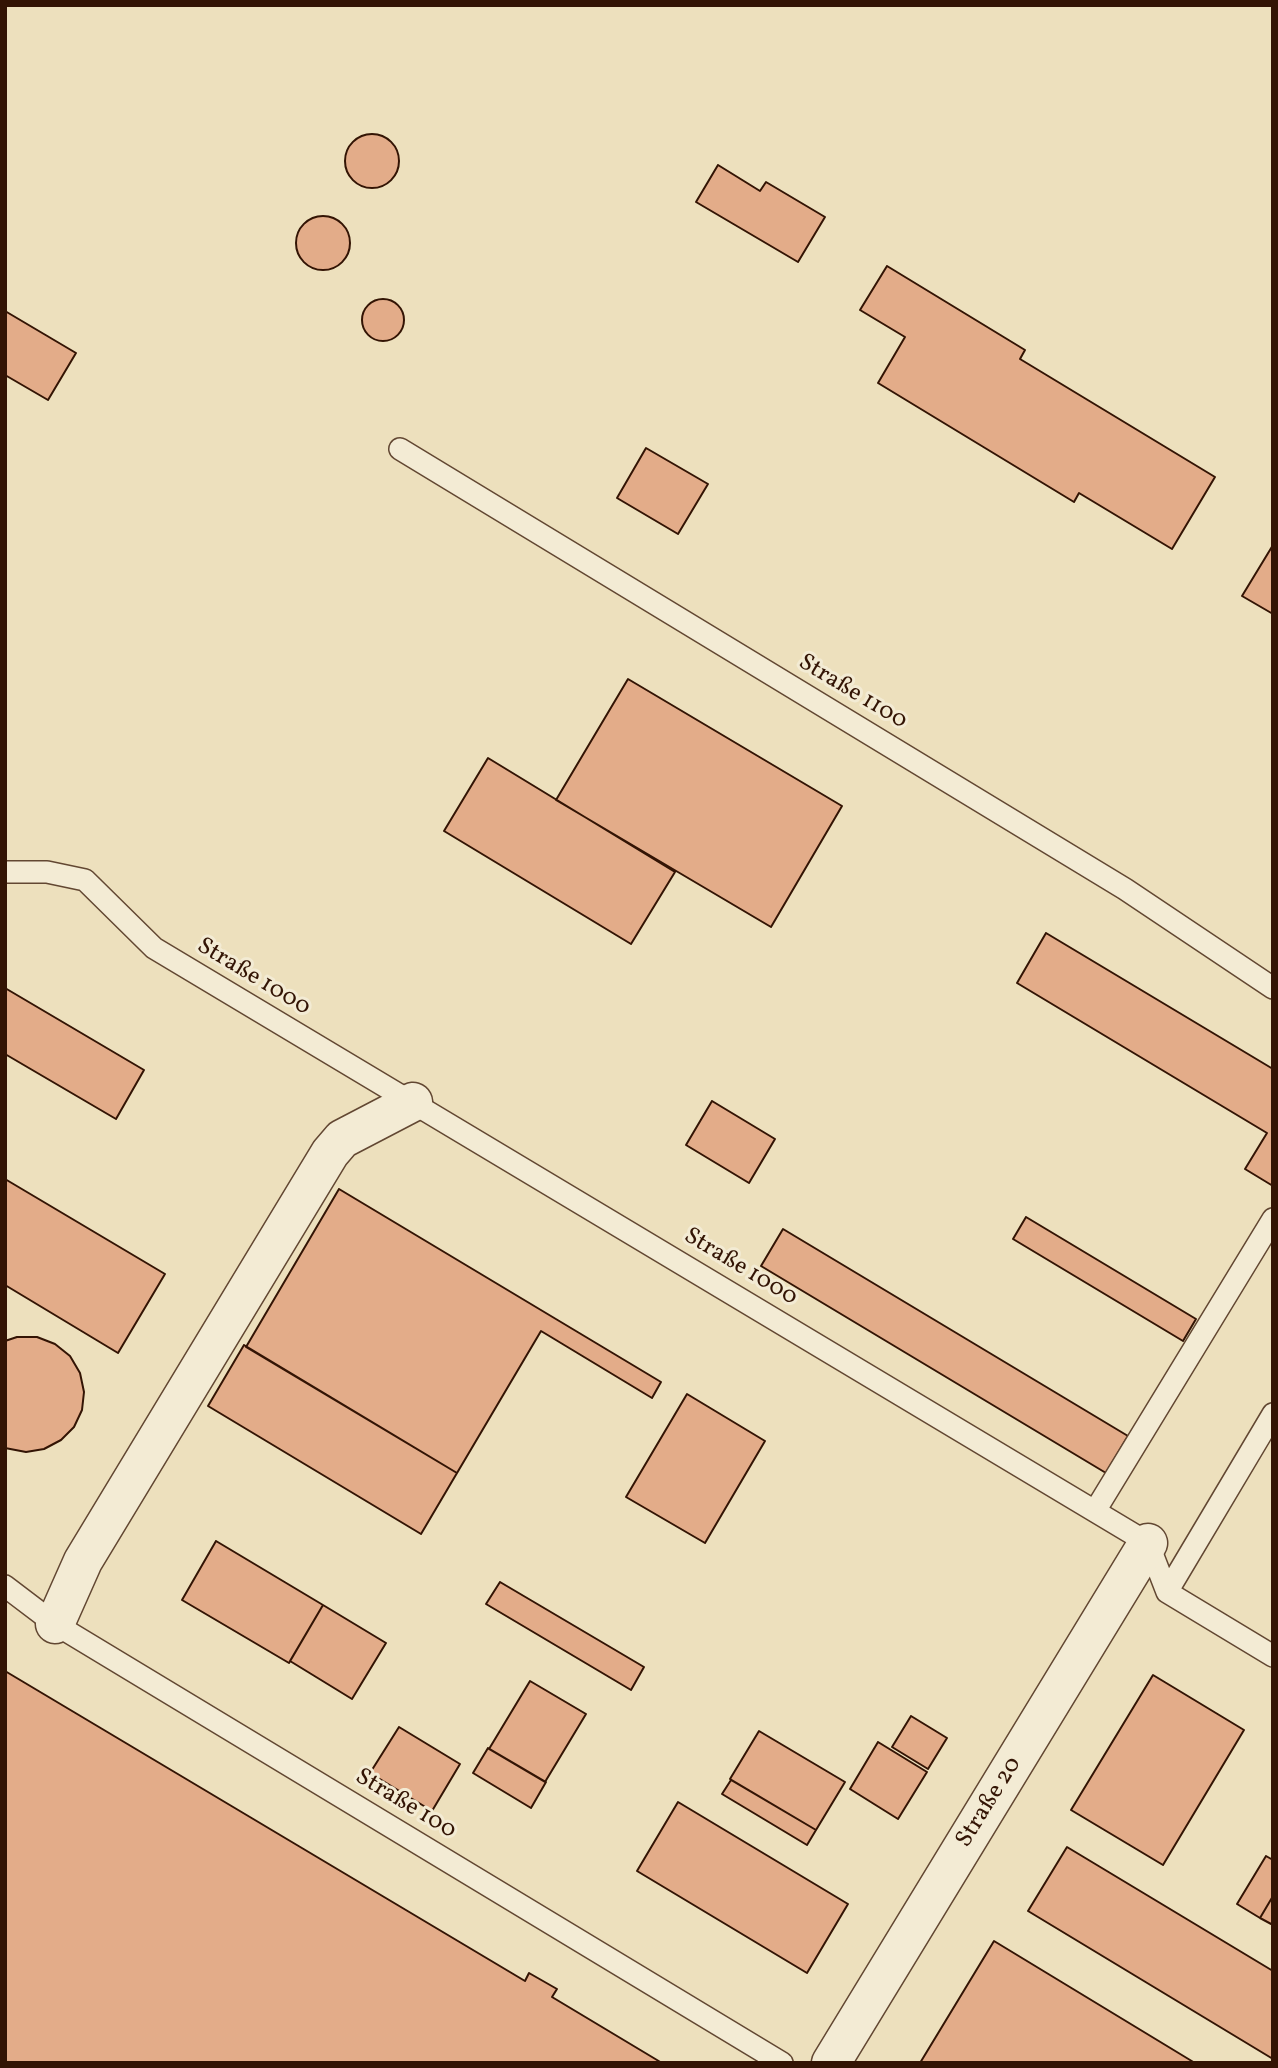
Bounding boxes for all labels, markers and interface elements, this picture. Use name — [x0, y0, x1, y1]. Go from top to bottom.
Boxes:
street label: Straße 1100 — [792, 649, 912, 737]
street label: Straße 1000 — [191, 933, 315, 1023]
street label: Straße 1000 — [678, 1223, 802, 1313]
street label: Straße 20 — [951, 1752, 1029, 1854]
street label: Straße 100 — [349, 1764, 461, 1846]

